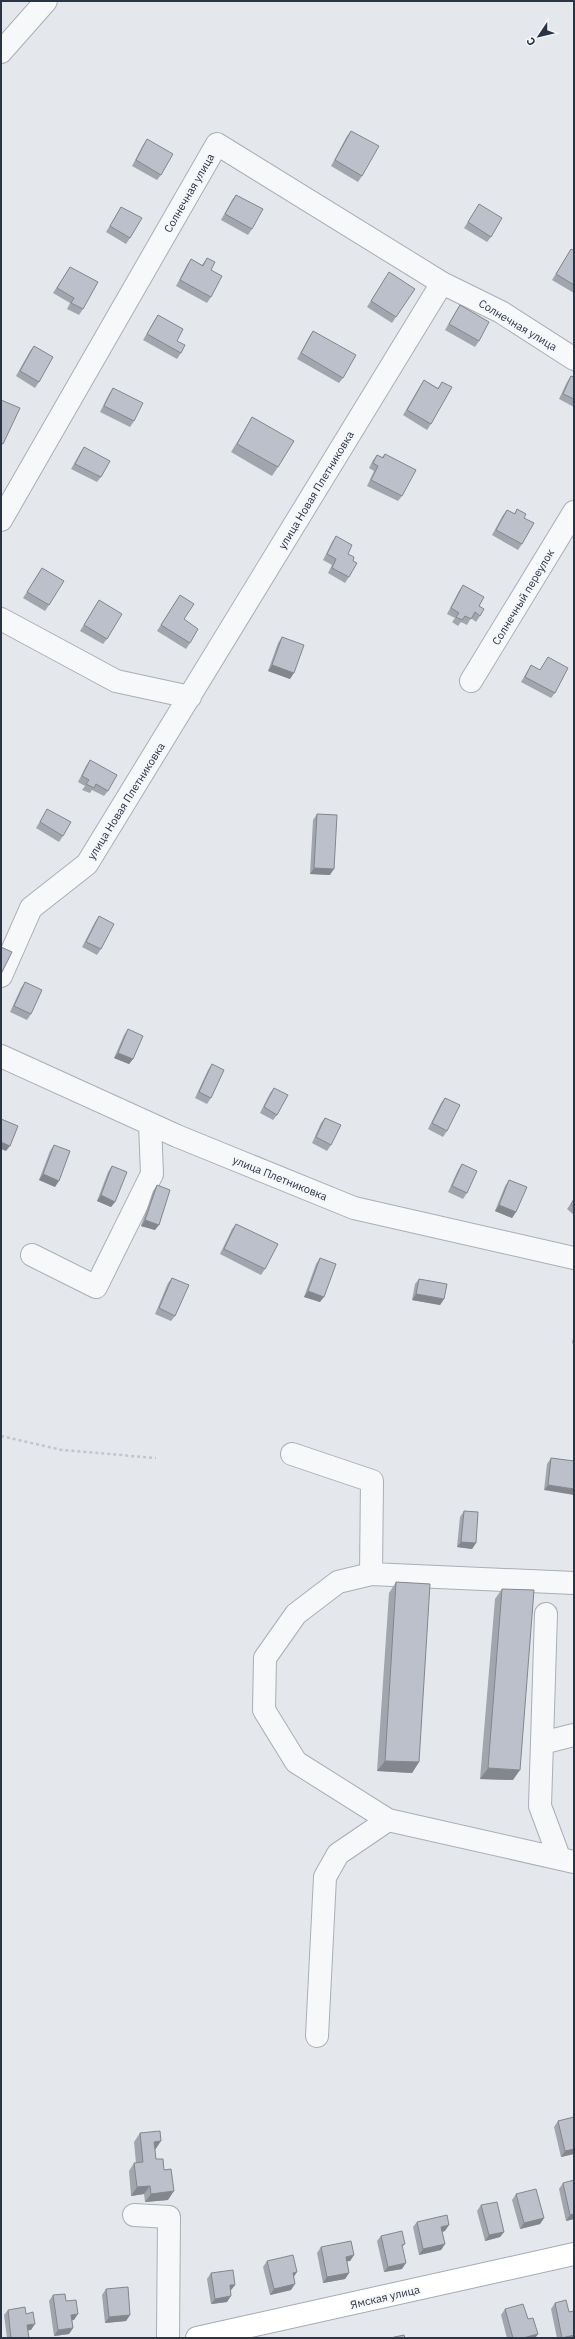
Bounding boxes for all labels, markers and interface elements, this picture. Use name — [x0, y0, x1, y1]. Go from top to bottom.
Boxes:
north arrow — [519, 16, 559, 56]
text: С — [523, 35, 539, 49]
street label: Солнечная улица — [161, 151, 217, 235]
street label: Солнечная улица — [476, 296, 560, 354]
street label: улица Новая Плетниковка — [275, 428, 357, 552]
street label: Солнечный переулок — [489, 546, 557, 648]
street label: улица Новая Плетниковка — [84, 740, 168, 862]
street label: улица Плетниковка — [231, 1153, 330, 1203]
street label: Ямская улица — [349, 2282, 421, 2312]

